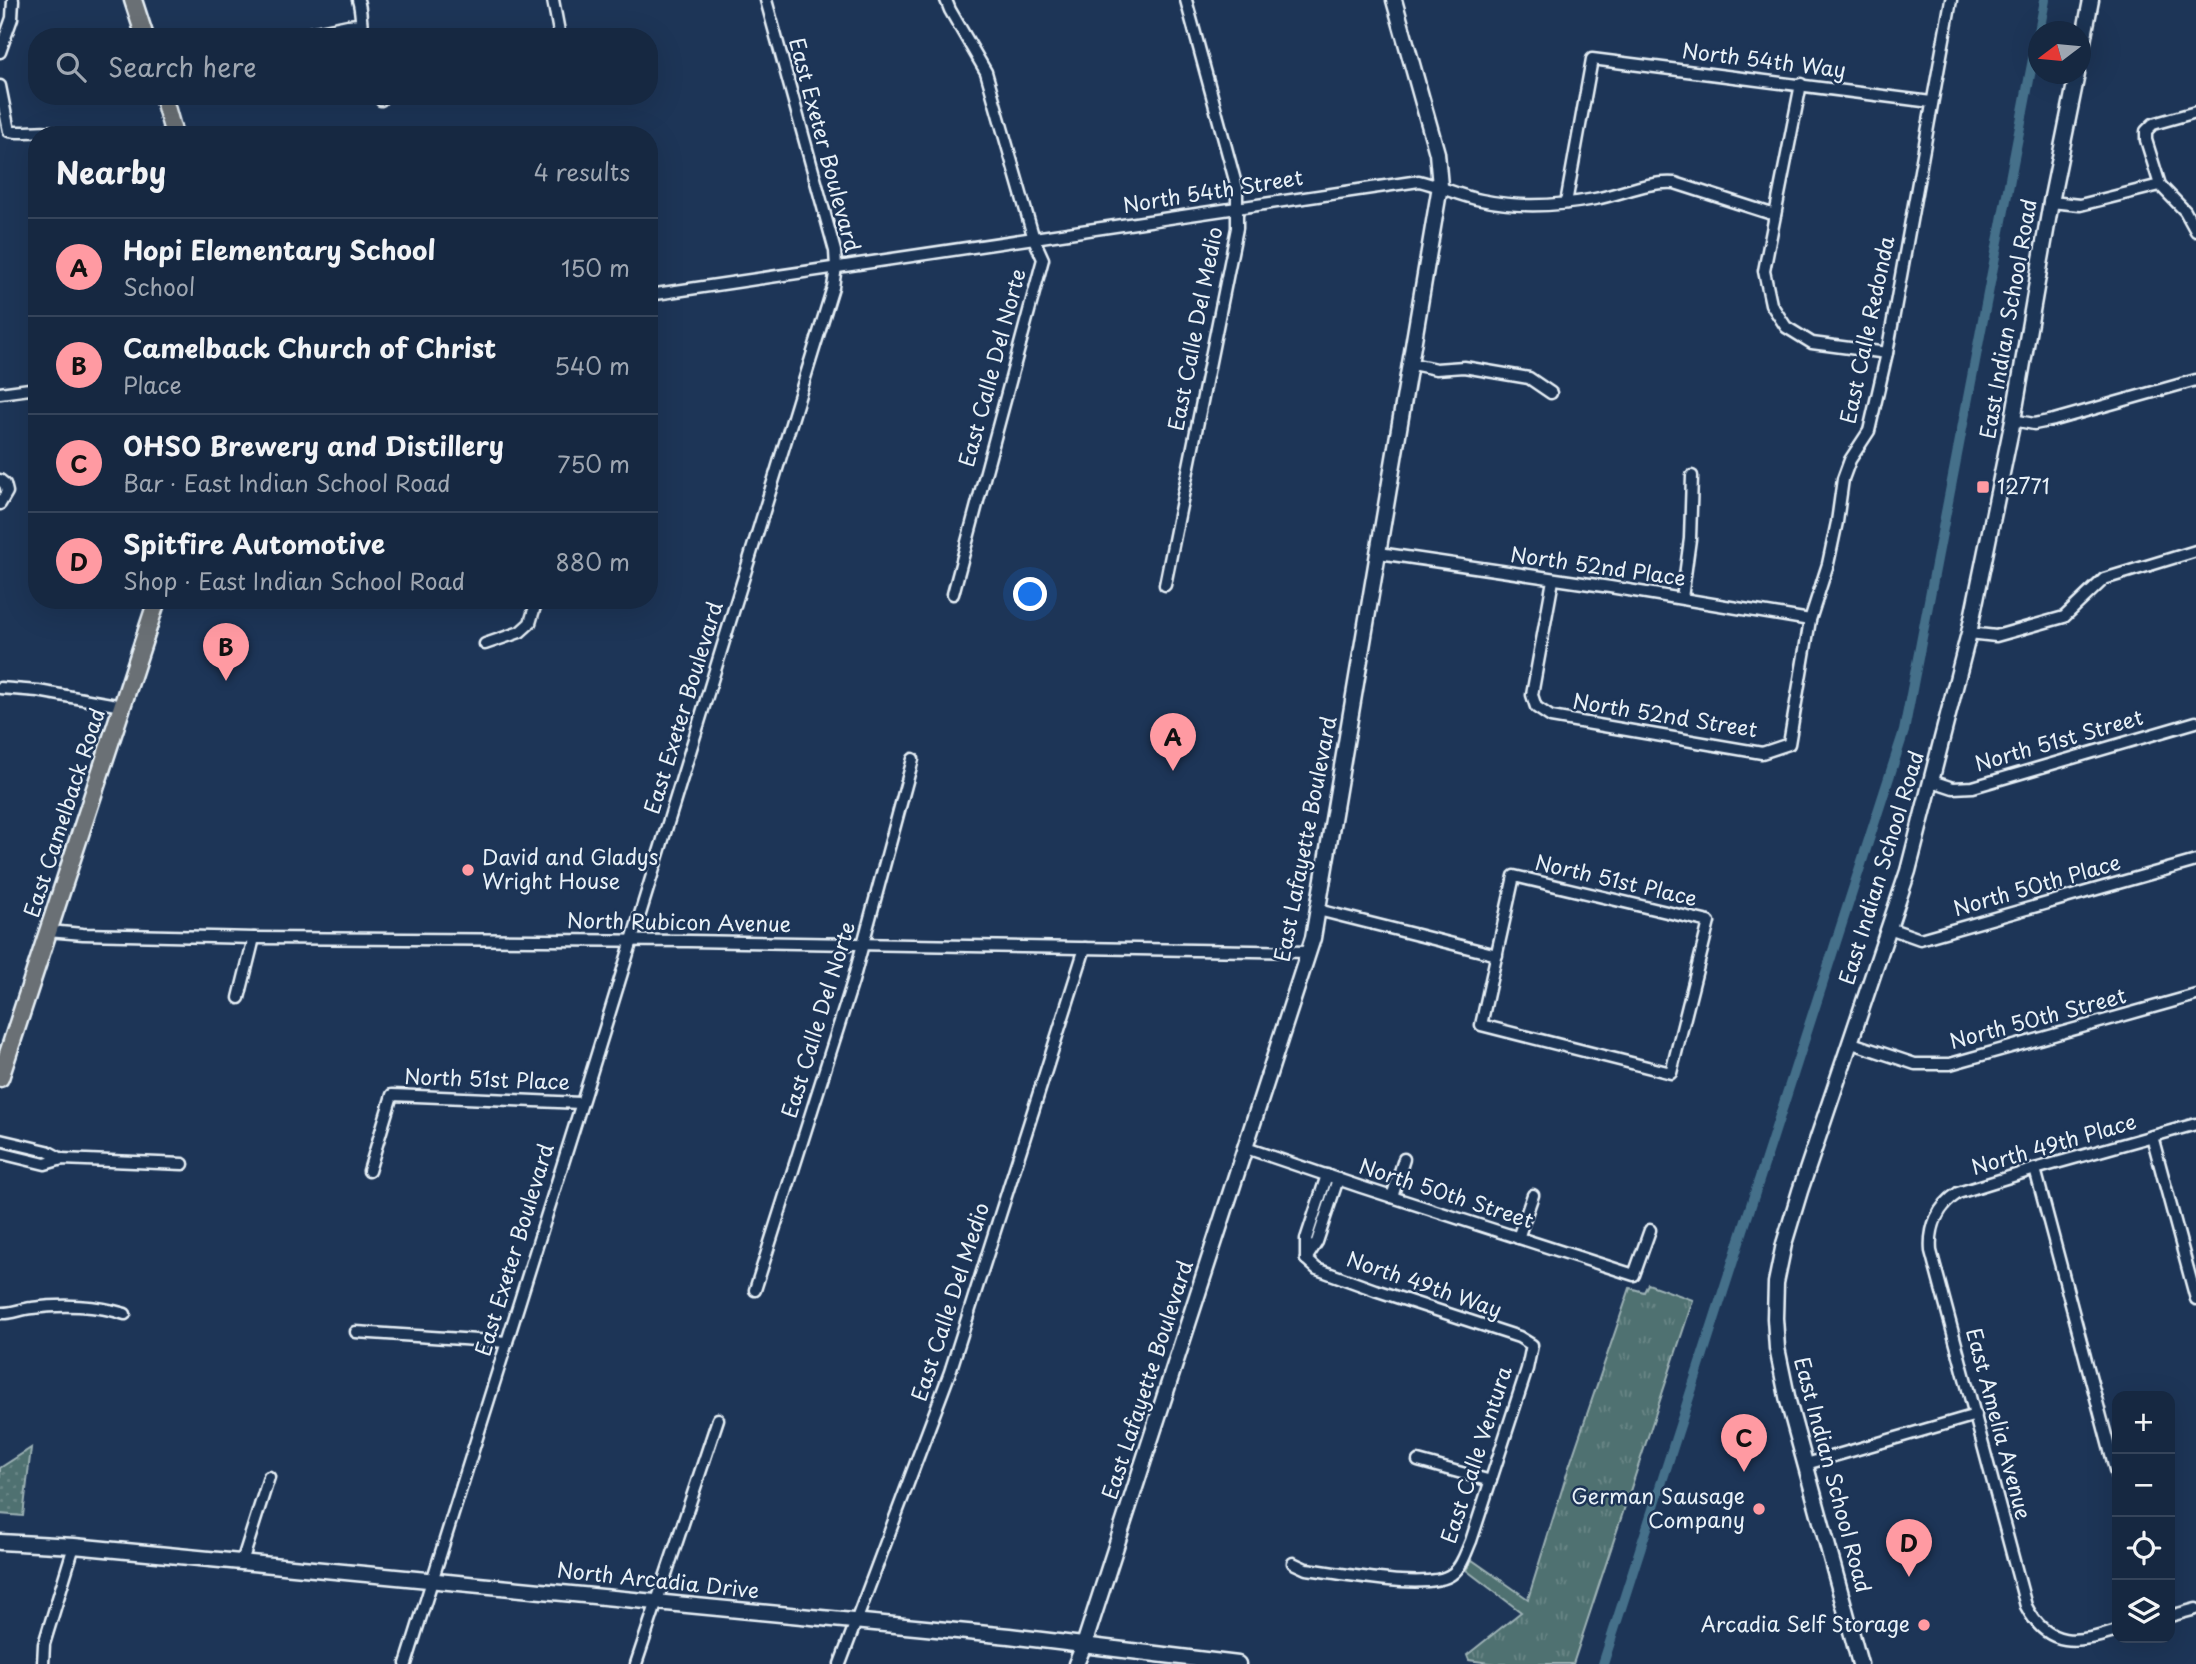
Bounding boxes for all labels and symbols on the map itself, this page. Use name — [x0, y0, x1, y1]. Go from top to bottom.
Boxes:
north arrow — [2028, 21, 2091, 84]
street label: North 54th Way — [1680, 33, 1848, 85]
street label: East Exeter Boulevard — [782, 34, 870, 255]
street label: North 54th Street — [1120, 160, 1305, 220]
street label: East Indian School Road — [1970, 196, 2044, 441]
street label: East Calle Del Medio — [1159, 224, 1230, 433]
street label: East Calle Redonda — [1830, 232, 1902, 427]
street label: East Calle Del Norte — [949, 265, 1033, 470]
place label: 12771 — [1997, 469, 2050, 501]
marker: 12771 — [1975, 479, 1991, 495]
street label: North 52nd Place — [1509, 537, 1688, 593]
your location — [1013, 577, 1047, 611]
street label: East Exeter Boulevard — [635, 597, 730, 818]
pin: B — [203, 623, 249, 681]
street label: North 52nd Street — [1571, 684, 1760, 744]
street label: North 51st Street — [1971, 700, 2146, 778]
street label: East Camelback Road — [14, 704, 112, 921]
pin: A — [1150, 713, 1196, 771]
street label: East Lafayette Boulevard — [1265, 713, 1344, 964]
street label: East Indian School Road — [1829, 746, 1931, 988]
place label: David and Gladys Wright House — [482, 840, 658, 896]
street label: North 51st Place — [1532, 845, 1701, 913]
street label: North 50th Place — [1949, 845, 2124, 923]
marker: David and Gladys Wright House — [460, 862, 476, 878]
street label: North Rubicon Avenue — [567, 903, 791, 939]
street label: East Calle Del Norte — [772, 917, 862, 1122]
street label: North 50th Street — [1946, 978, 2129, 1056]
street label: North 51st Place — [404, 1059, 570, 1097]
street label: North 49th Place — [1967, 1104, 2140, 1182]
street label: East Exeter Boulevard — [466, 1139, 561, 1360]
street label: North 50th Street — [1355, 1149, 1538, 1235]
street label: East Calle Del Medio — [902, 1198, 996, 1405]
street label: North 49th Way — [1343, 1242, 1507, 1325]
street label: East Lafayette Boulevard — [1092, 1256, 1200, 1503]
street label: East Amelia Avenue — [1959, 1324, 2041, 1523]
street label: East Indian School Road — [1787, 1353, 1881, 1596]
street label: East Calle Ventura — [1431, 1361, 1519, 1547]
pin: C — [1721, 1414, 1767, 1472]
place label: German Sausage Company — [1571, 1479, 1745, 1535]
marker: German Sausage Company — [1751, 1501, 1767, 1517]
pin: D — [1886, 1519, 1932, 1577]
street label: North Arcadia Drive — [556, 1552, 761, 1606]
place label: Arcadia Self Storage — [1701, 1607, 1910, 1639]
marker: Arcadia Self Storage — [1916, 1617, 1932, 1633]

